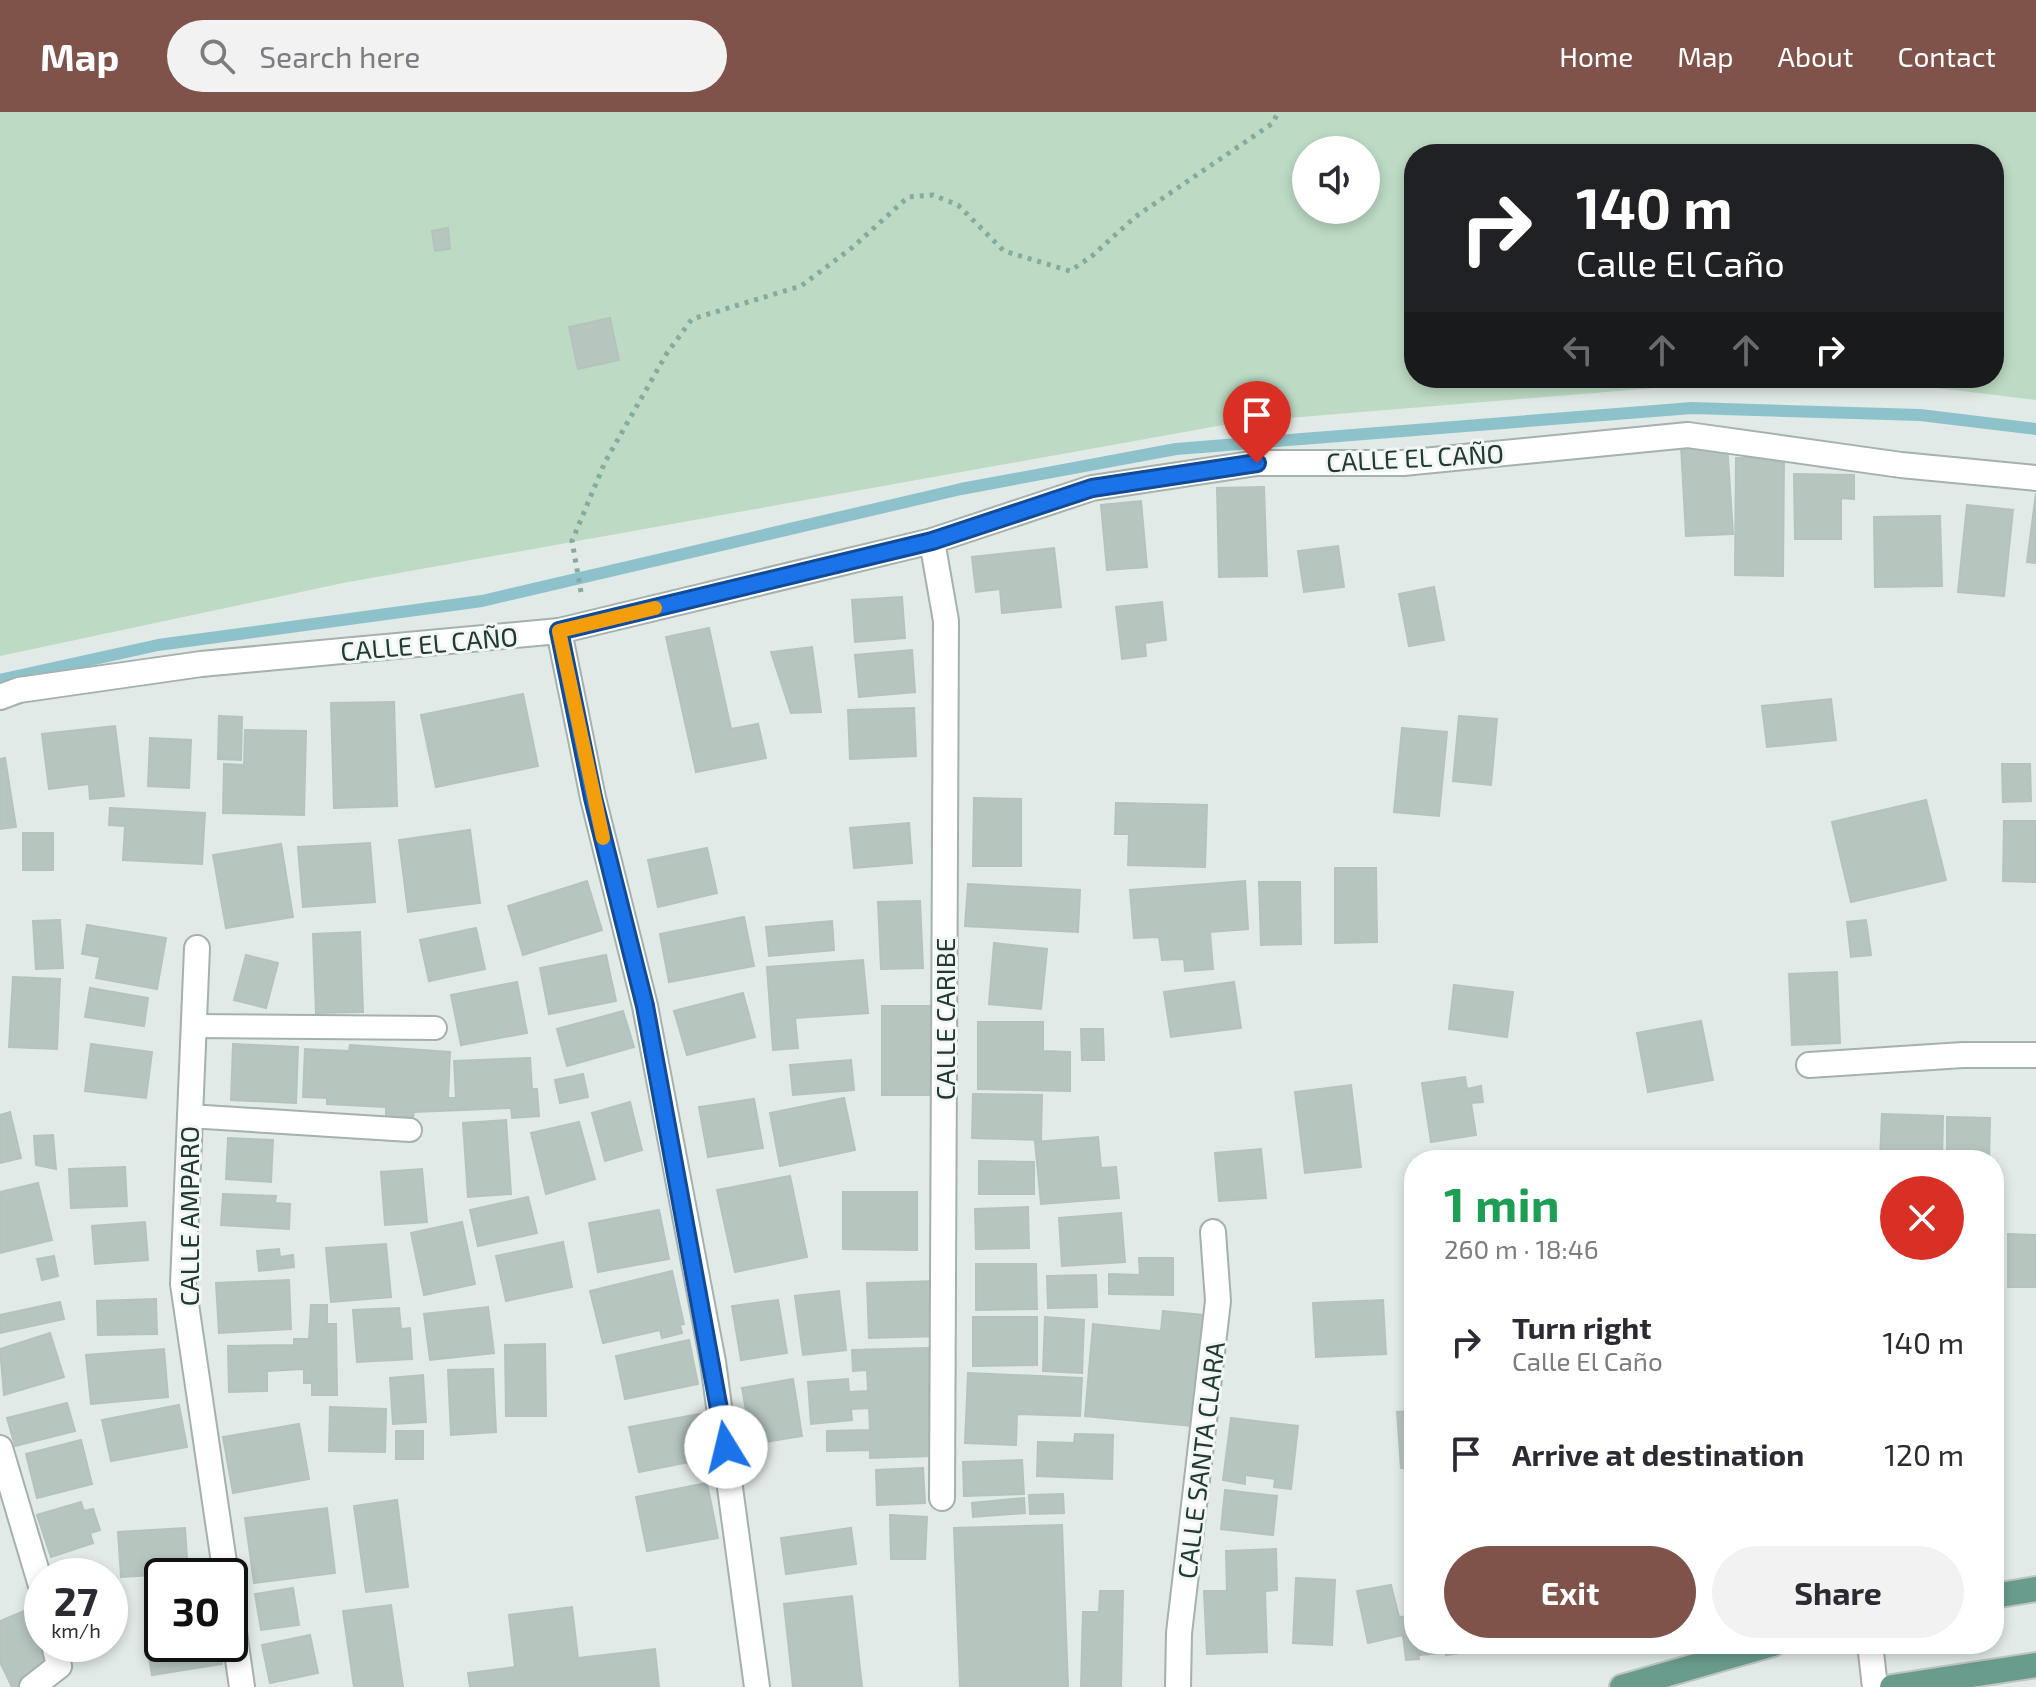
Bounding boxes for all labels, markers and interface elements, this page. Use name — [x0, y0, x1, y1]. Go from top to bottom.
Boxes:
search box — [167, 20, 727, 92]
text: Map — [40, 33, 119, 79]
icon: search — [195, 34, 239, 78]
text: Search here — [259, 38, 420, 74]
text: Home — [1559, 39, 1633, 73]
text: Map — [1677, 39, 1734, 73]
text: About — [1778, 39, 1853, 73]
text: Contact — [1897, 39, 1996, 73]
map controls — [1292, 136, 1380, 224]
button: sound — [1292, 136, 1380, 224]
text: 140 m — [1576, 173, 1733, 240]
icon: right — [1444, 176, 1548, 280]
text: Calle El Caño — [1576, 241, 1785, 284]
icon: left — [1556, 328, 1600, 372]
icon: ahead — [1640, 328, 1684, 372]
icon: ahead — [1724, 328, 1768, 372]
icon: right — [1808, 328, 1852, 372]
pin — [1223, 381, 1291, 463]
icon: arrive — [1235, 393, 1279, 437]
street label: CALLE EL CAÑO — [1325, 437, 1505, 477]
street label: CALLE EL CAÑO — [339, 620, 519, 666]
street label: CALLE CARIBE — [929, 938, 960, 1100]
street label: CALLE AMPARO — [173, 1126, 204, 1306]
text: 1 min — [1444, 1174, 1560, 1232]
button: close — [1880, 1176, 1964, 1260]
text: 260 m · 18:46 — [1444, 1233, 1599, 1264]
text: Turn right — [1512, 1309, 1652, 1345]
icon: right — [1444, 1320, 1488, 1364]
text: 140 m — [1883, 1324, 1964, 1360]
street label: CALLE SANTA CLARA — [1170, 1340, 1230, 1580]
text: Calle El Caño — [1512, 1345, 1663, 1376]
position arrow — [684, 1405, 768, 1489]
icon: arrive — [1444, 1432, 1488, 1476]
text: Arrive at destination — [1512, 1436, 1804, 1472]
text: 120 m — [1884, 1436, 1964, 1472]
button: Exit — [1444, 1546, 1696, 1638]
button: Share — [1712, 1546, 1964, 1638]
speed limit sign: 30 — [144, 1558, 248, 1662]
text: 27 — [54, 1576, 98, 1624]
text: km/h — [51, 1618, 101, 1642]

